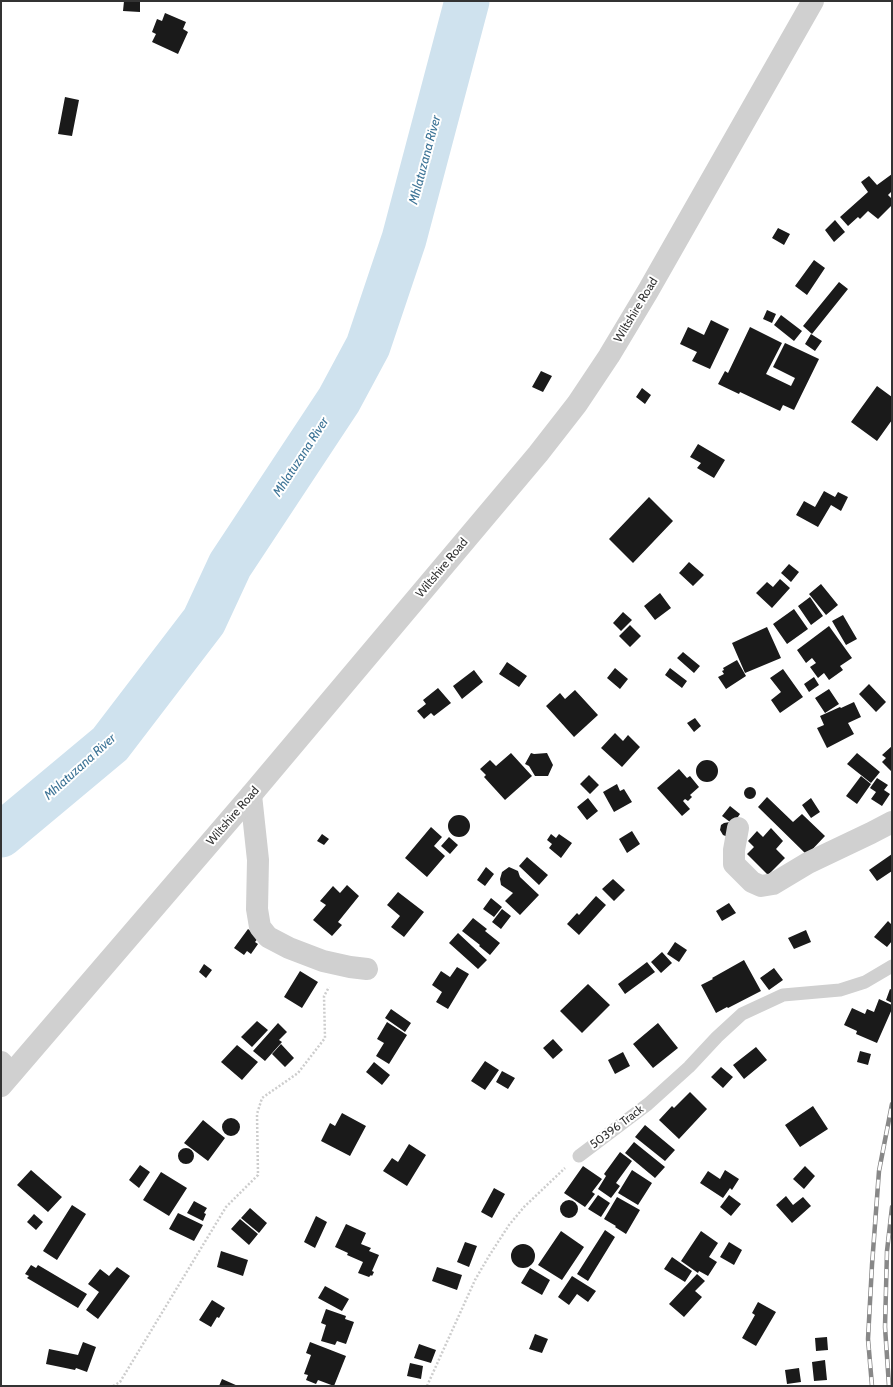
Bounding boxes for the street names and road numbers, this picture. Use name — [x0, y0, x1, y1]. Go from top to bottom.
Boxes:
street label: Wiltshire Road — [611, 275, 661, 345]
street label: Wiltshire Road — [413, 535, 471, 601]
street label: Wiltshire Road — [204, 784, 262, 848]
street label: 50396 Track — [587, 1102, 647, 1152]

